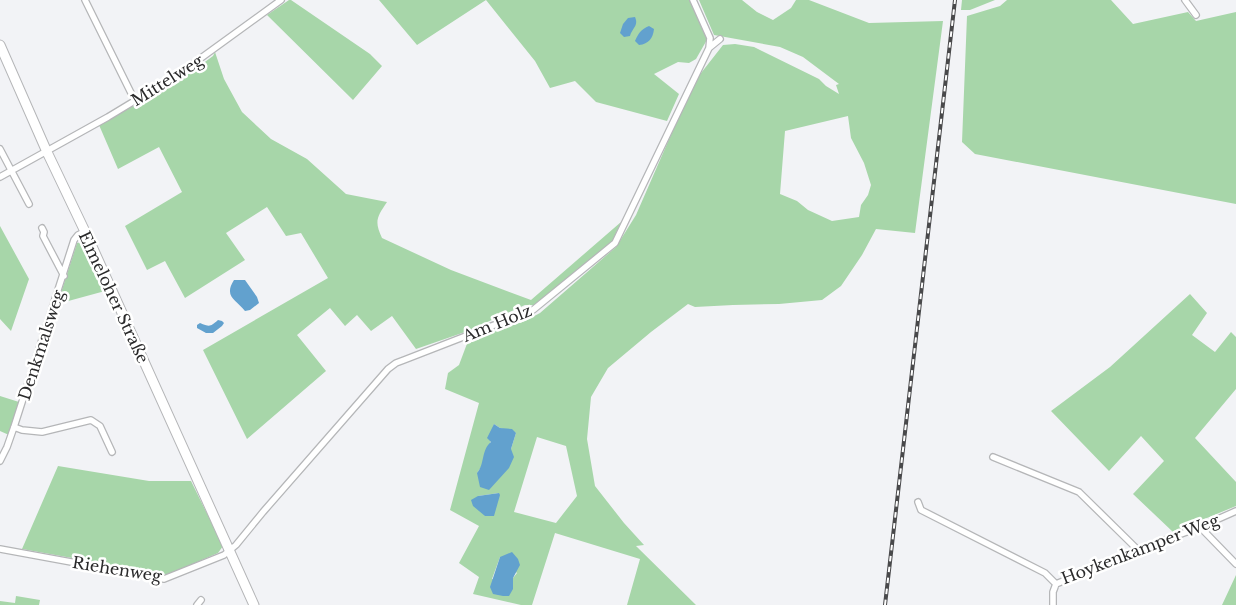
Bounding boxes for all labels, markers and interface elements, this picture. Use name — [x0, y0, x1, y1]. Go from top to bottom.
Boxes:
street label: Mittelweg — [127, 50, 207, 110]
street label: Elmeloher Straße — [75, 228, 153, 366]
street label: Denkmalsweg — [14, 287, 68, 403]
street label: Am Holz — [458, 300, 535, 346]
street label: Hoykenkamper Weg — [1058, 510, 1222, 588]
street label: Riehenweg — [71, 552, 164, 586]

